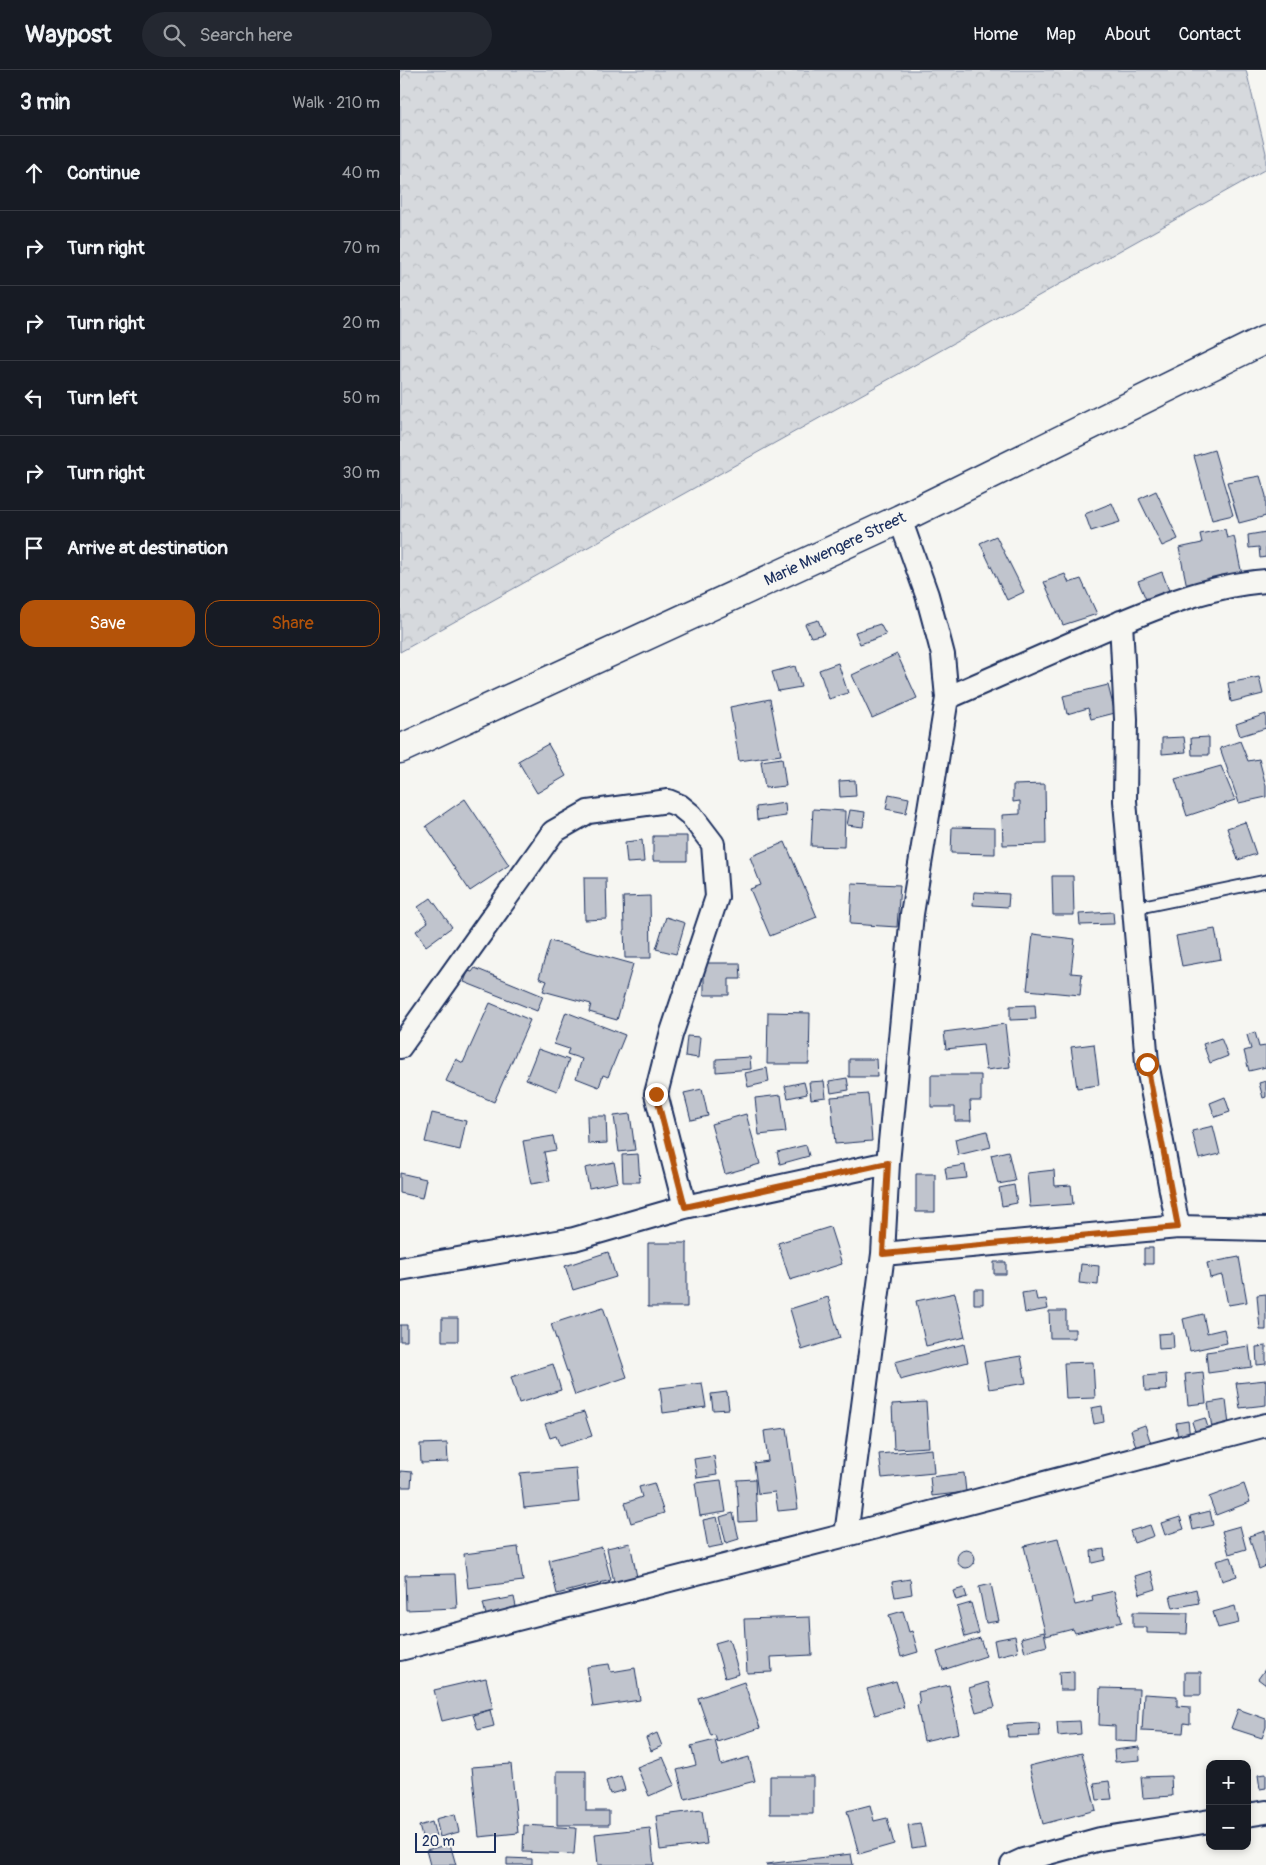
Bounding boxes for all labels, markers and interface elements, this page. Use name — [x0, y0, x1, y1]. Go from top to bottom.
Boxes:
search box — [142, 12, 492, 57]
text: Waypost — [25, 20, 112, 49]
icon: search — [160, 21, 188, 49]
text: Search here — [200, 23, 292, 47]
text: Home — [973, 23, 1018, 46]
text: Map — [1046, 23, 1076, 46]
text: About — [1104, 23, 1150, 46]
text: Contact — [1178, 23, 1241, 46]
text: 3 min — [20, 89, 70, 116]
text: Walk · 210 m — [292, 93, 380, 113]
icon: ahead — [20, 159, 48, 187]
text: Continue — [67, 161, 140, 185]
text: 40 m — [342, 163, 380, 183]
icon: right — [20, 234, 48, 262]
text: Turn right — [67, 236, 145, 260]
text: 70 m — [343, 238, 380, 258]
icon: right — [20, 309, 48, 337]
text: Turn right — [67, 311, 145, 335]
text: 20 m — [342, 313, 380, 333]
icon: left — [20, 384, 48, 412]
text: Turn left — [67, 386, 137, 410]
text: 50 m — [343, 388, 380, 408]
icon: right — [20, 459, 48, 487]
text: Turn right — [67, 461, 145, 485]
text: 30 m — [342, 463, 380, 483]
street label: Marie Mwengere Street — [761, 507, 909, 591]
icon: arrive — [20, 534, 48, 562]
text: Arrive at destination — [67, 536, 228, 560]
button: Save — [20, 600, 195, 647]
button: Share — [205, 600, 380, 647]
route start — [1136, 1053, 1159, 1076]
route end — [645, 1083, 668, 1106]
map controls — [1206, 1760, 1251, 1850]
button: + — [1206, 1760, 1251, 1805]
button: − — [1206, 1805, 1251, 1850]
scale bar — [415, 1830, 496, 1853]
text: 20 m — [422, 1833, 455, 1850]

